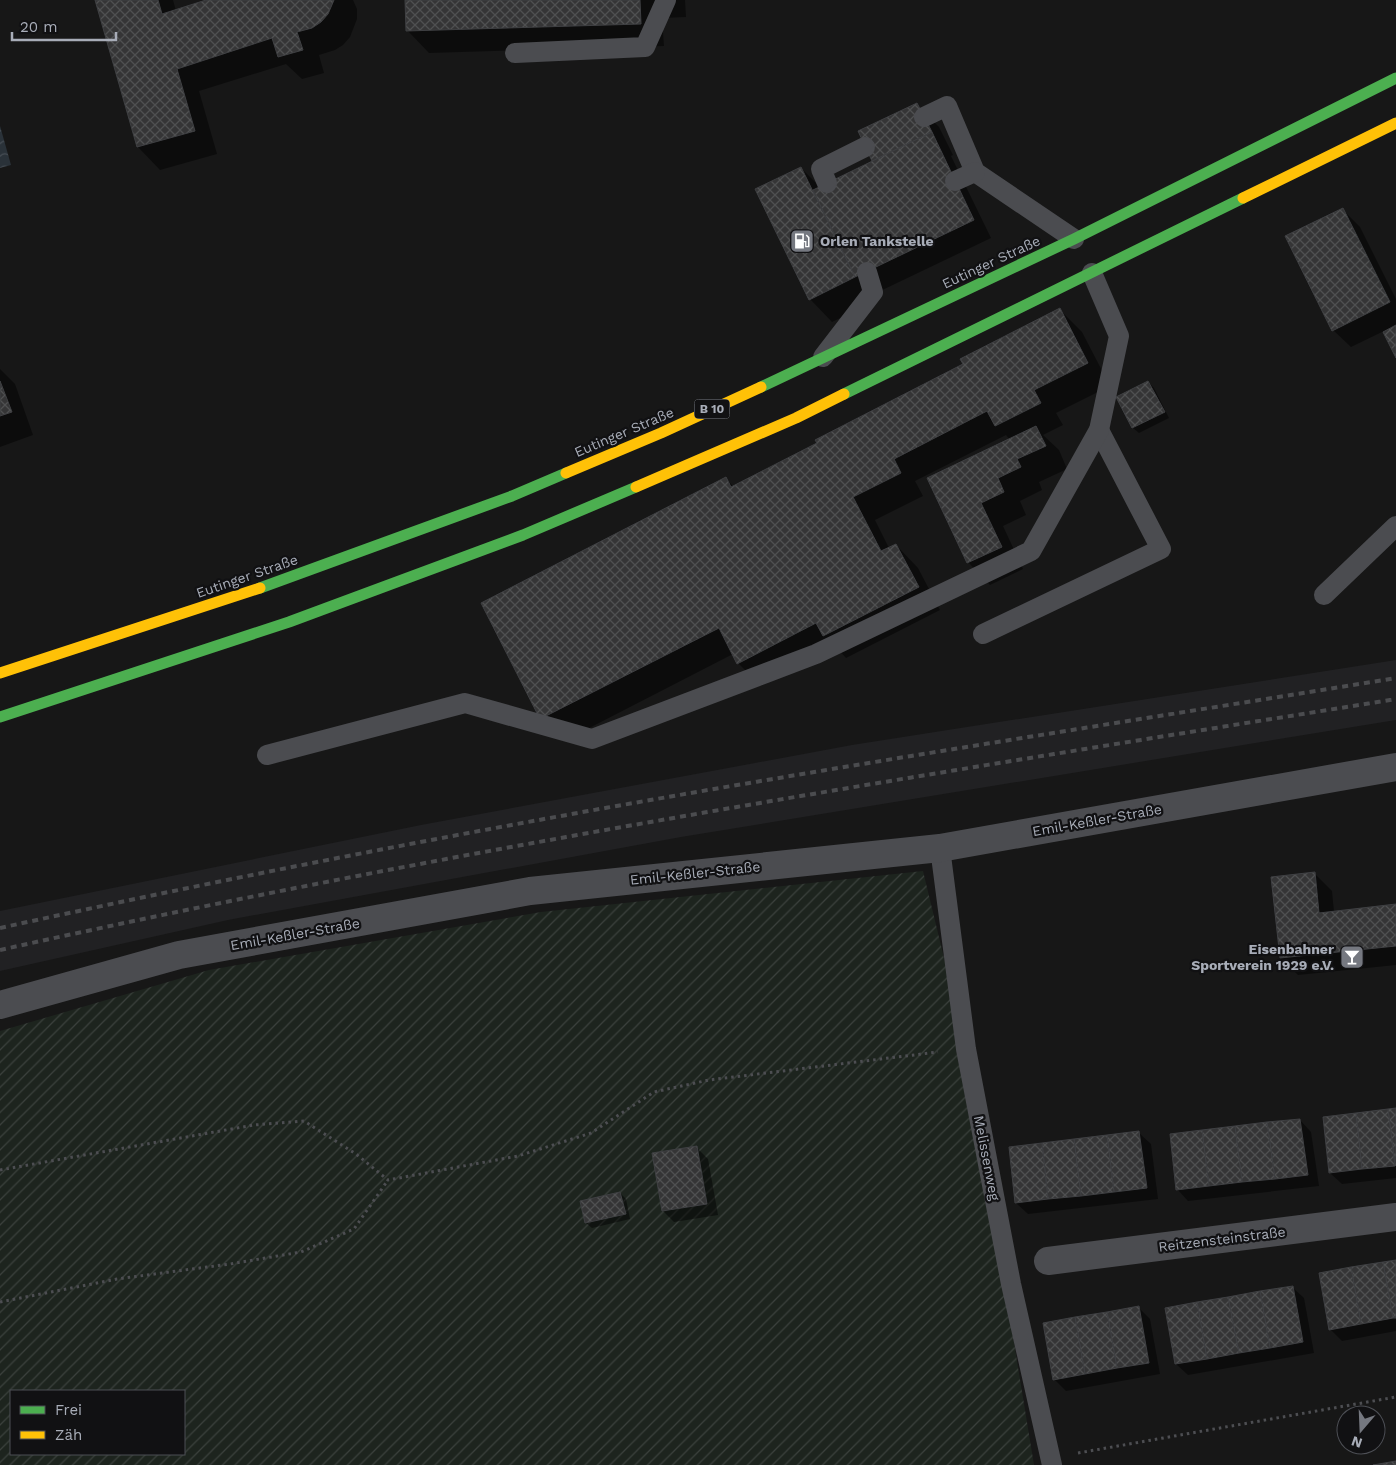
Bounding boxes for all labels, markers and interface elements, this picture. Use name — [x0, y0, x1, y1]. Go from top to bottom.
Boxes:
scale bar — [12, 10, 116, 42]
text: 20 m — [20, 18, 58, 36]
fuel station icon: Orlen Tankstelle — [789, 228, 815, 254]
street label: Eutinger Straße — [939, 232, 1043, 292]
place label: Orlen Tankstelle — [820, 233, 934, 249]
road number: B 10 — [694, 399, 730, 418]
street label: Eutinger Straße — [572, 404, 676, 460]
street label: Eutinger Straße — [194, 551, 300, 601]
street label: Emil-Keßler-Straße — [1031, 801, 1163, 839]
street label: Emil-Keßler-Straße — [629, 858, 761, 888]
street label: Emil-Keßler-Straße — [229, 915, 361, 953]
place label: Eisenbahner Sportverein 1929 e.V. — [1191, 941, 1334, 973]
bar icon: Eisenbahner Sportverein 1929 e.V. — [1339, 944, 1365, 970]
street label: Melissenweg — [971, 1114, 1003, 1202]
street label: Reitzensteinstraße — [1158, 1223, 1286, 1255]
legend — [10, 1390, 185, 1455]
text: Frei — [55, 1401, 82, 1419]
north arrow — [1336, 1405, 1386, 1455]
text: Zäh — [55, 1426, 82, 1444]
text: N — [1349, 1433, 1364, 1452]

